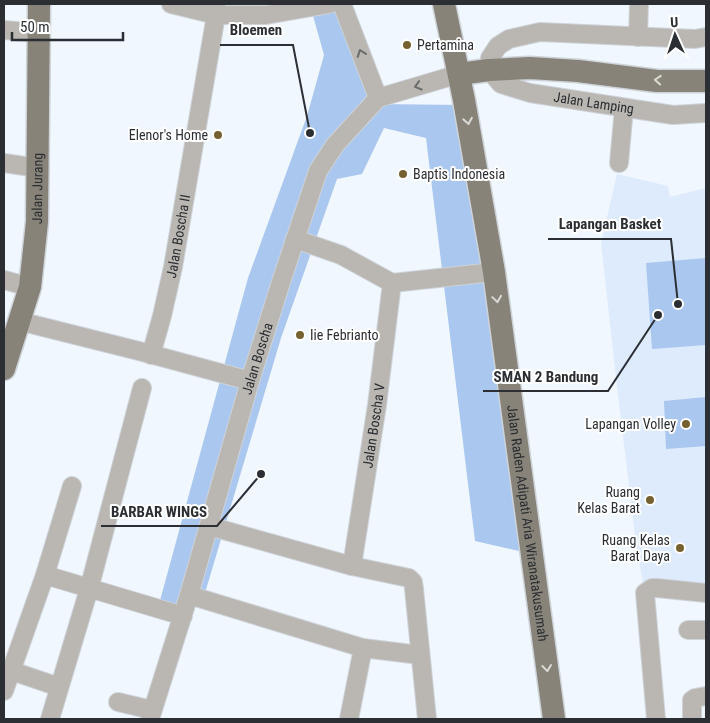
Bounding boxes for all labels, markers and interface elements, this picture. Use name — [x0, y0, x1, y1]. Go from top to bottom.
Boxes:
scale bar — [12, 10, 124, 42]
north arrow — [650, 10, 700, 60]
text: U — [670, 14, 679, 30]
callout: Bloemen — [220, 15, 293, 45]
text: 50 m — [20, 18, 50, 36]
text: Bloemen — [230, 21, 282, 39]
place label: Pertamina — [417, 37, 474, 53]
marker: Pertamina — [401, 39, 413, 51]
one-way arrow — [357, 49, 367, 57]
one-way arrow — [653, 75, 661, 86]
one-way arrow — [415, 80, 423, 90]
street label: Jalan Lamping — [552, 89, 635, 117]
one-way arrow — [463, 117, 473, 126]
place label: Elenor's Home — [129, 127, 208, 143]
marker: Elenor's Home — [212, 129, 224, 141]
street label: Jalan Jurang — [29, 153, 46, 224]
place label: Baptis Indonesia — [413, 166, 505, 182]
marker: Baptis Indonesia — [397, 168, 409, 180]
street label: Jalan Boscha II — [163, 193, 193, 280]
callout: Lapangan Basket — [548, 209, 671, 239]
text: Lapangan Basket — [559, 215, 662, 233]
one-way arrow — [491, 295, 502, 303]
street label: Jalan Boscha — [239, 321, 276, 396]
place label: Iie Febrianto — [310, 327, 379, 343]
marker: Iie Febrianto — [294, 329, 306, 341]
callout: SMAN 2 Bandung — [483, 361, 608, 391]
text: SMAN 2 Bandung — [494, 368, 598, 386]
street label: Jalan Boscha V — [359, 382, 388, 469]
street label: Jalan Raden Adipati Aria Wiranatakusumah — [504, 404, 551, 642]
place label: Lapangan Volley — [585, 416, 676, 432]
marker: Lapangan Volley — [680, 418, 692, 430]
place label: Ruang Kelas Barat — [577, 484, 640, 516]
marker: Ruang Kelas Barat — [644, 494, 656, 506]
callout: BARBAR WINGS — [101, 496, 217, 526]
text: BARBAR WINGS — [111, 503, 207, 521]
place label: Ruang Kelas Barat Daya — [602, 532, 670, 564]
marker: Ruang Kelas Barat Daya — [674, 542, 686, 554]
one-way arrow — [541, 664, 552, 672]

